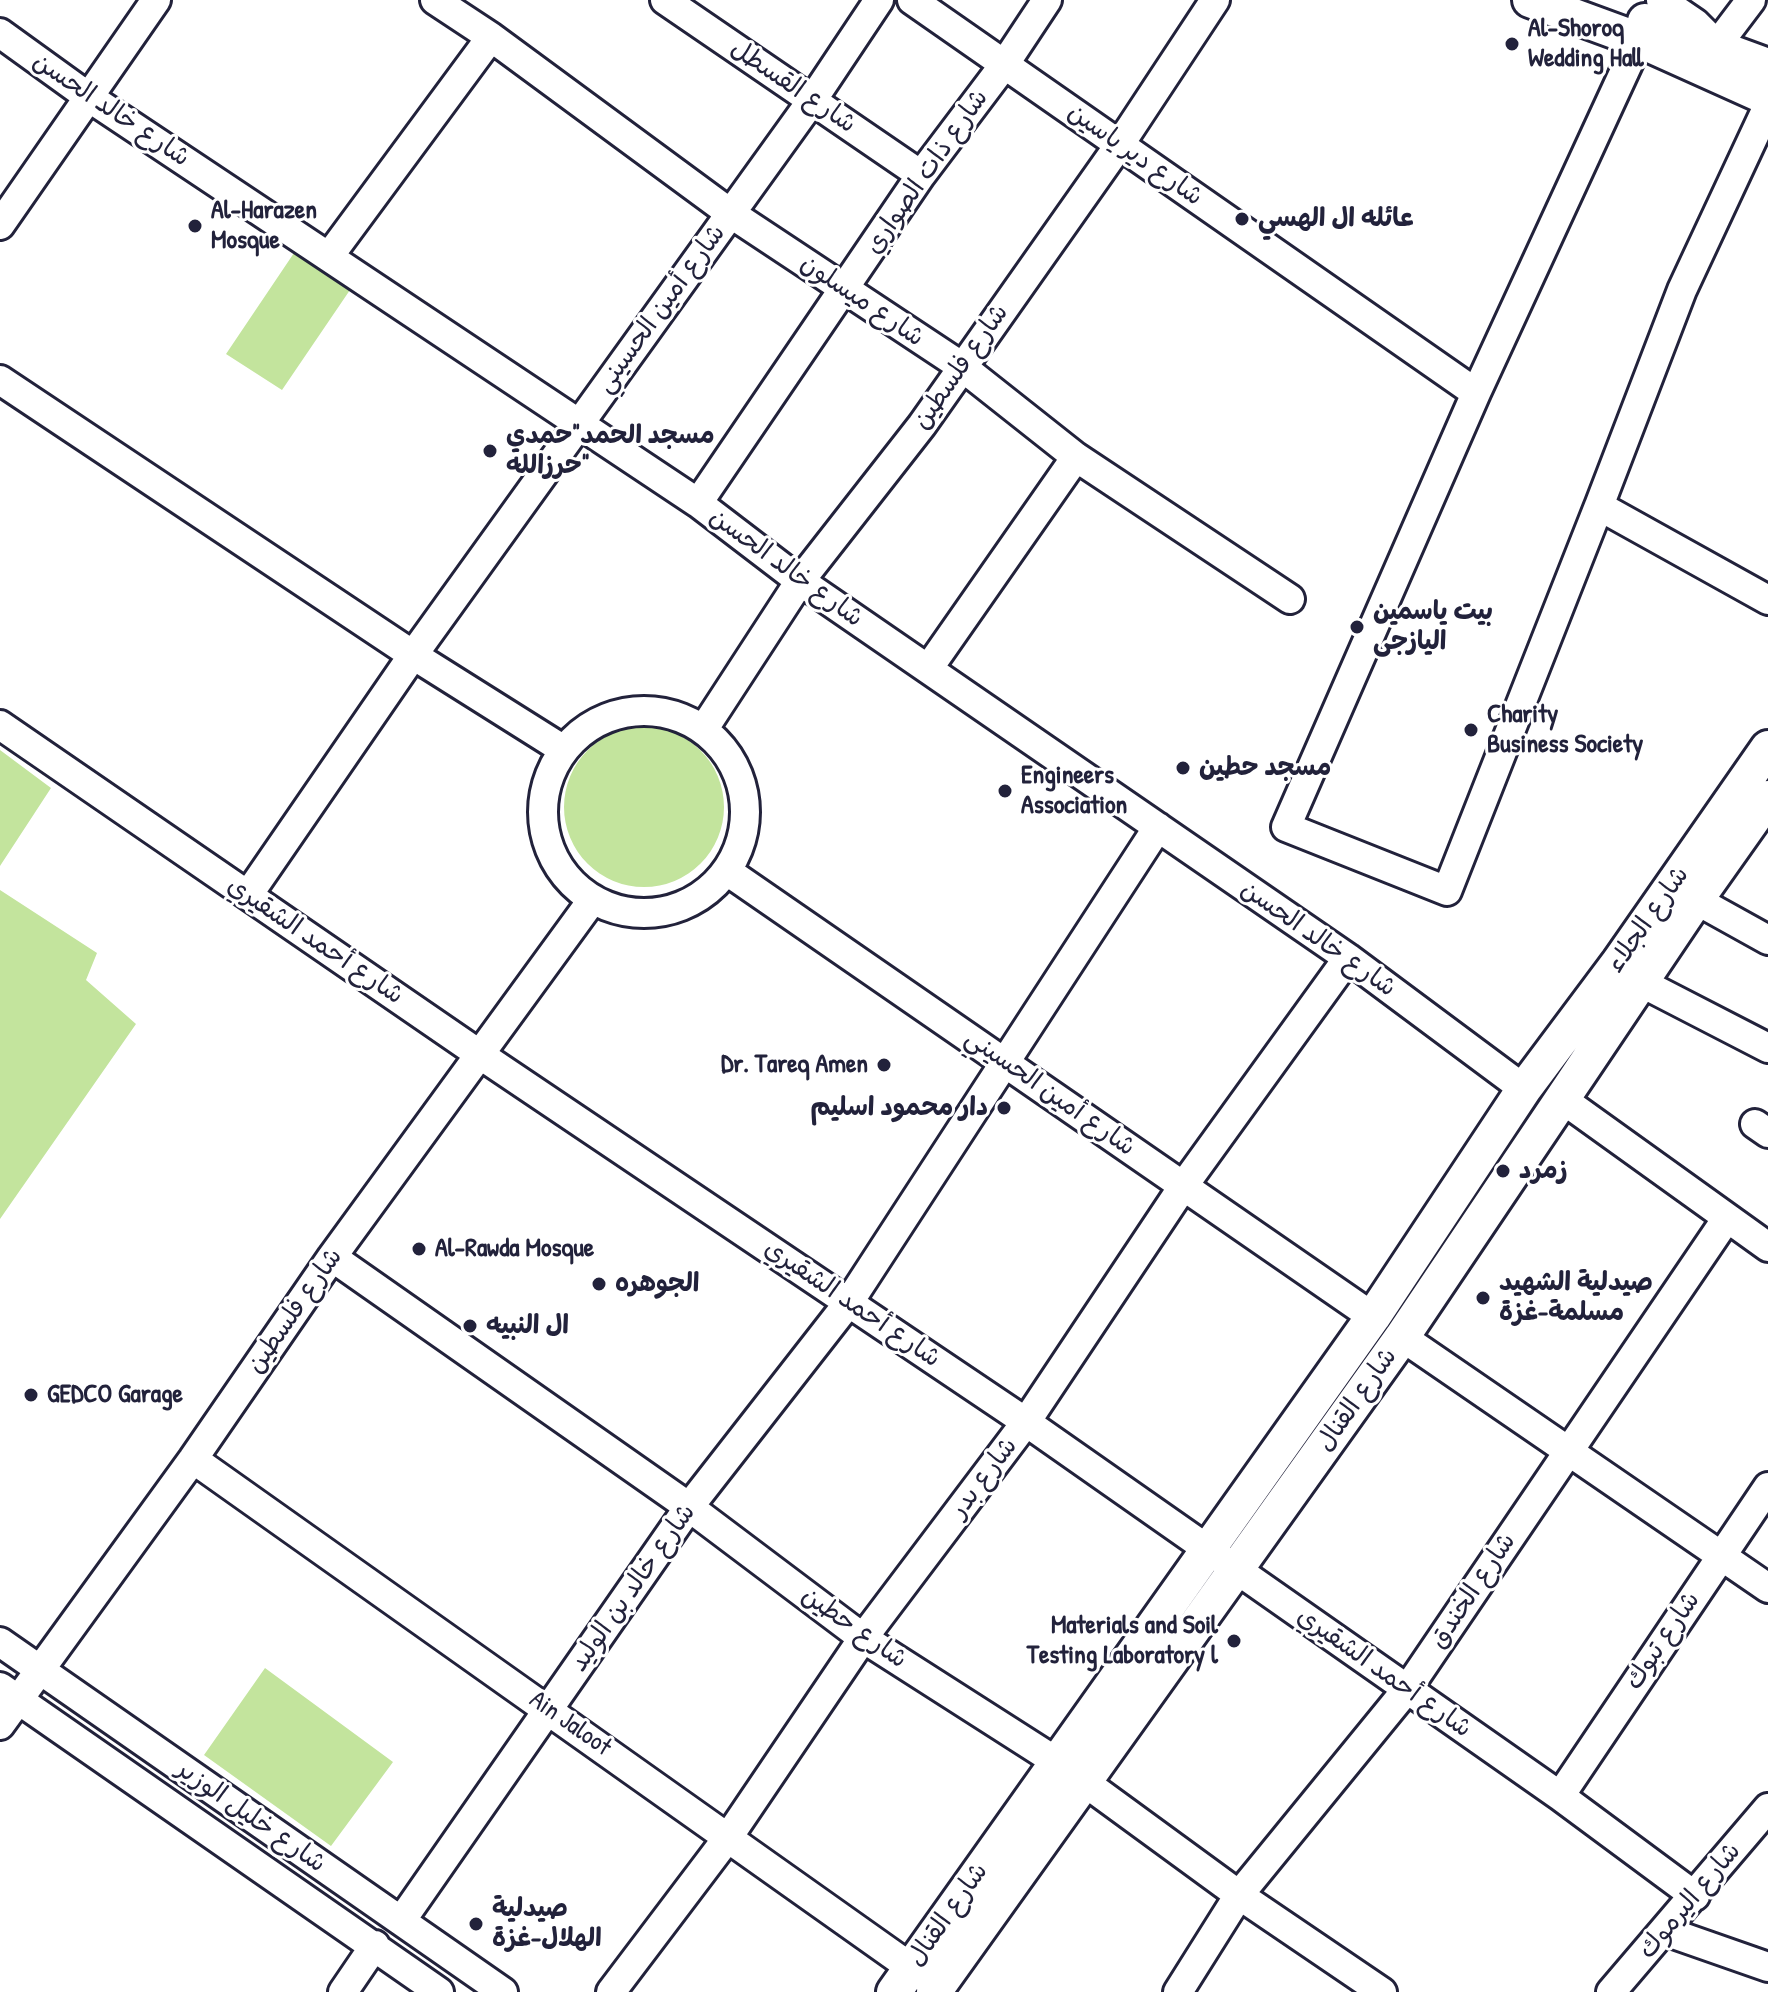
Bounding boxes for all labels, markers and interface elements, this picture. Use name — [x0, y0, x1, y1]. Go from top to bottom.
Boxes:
place label: Al-Shoroq Wedding Hall — [1528, 13, 1643, 74]
street label: شارع القسطل — [724, 33, 862, 141]
marker: Al-Shoroq Wedding Hall — [1503, 35, 1521, 53]
street label: شارع خالد الحسن — [26, 46, 196, 174]
street label: شارع ذات الصواري — [859, 84, 995, 260]
street label: شارع دير ياسين — [1061, 97, 1209, 213]
place label: Al-Harazen Mosque — [211, 195, 317, 256]
place label: عائله ال الهسي — [1258, 203, 1414, 235]
marker: عائله ال الهسي — [1233, 210, 1251, 228]
marker: Al-Harazen Mosque — [186, 217, 204, 235]
street label: شارع أمين الحسيني — [589, 219, 733, 399]
street label: شارع ميسلون — [794, 248, 930, 354]
street label: شارع فلسطين — [906, 298, 1016, 436]
place label: مسجد الحمد"حمدي حرزالله" — [506, 420, 714, 482]
marker: مسجد الحمد"حمدي حرزالله" — [481, 442, 499, 460]
street label: شارع خالد الحسن — [703, 502, 869, 634]
place label: بيت ياسمين اليازجى — [1373, 596, 1493, 658]
marker: بيت ياسمين اليازجى — [1348, 618, 1366, 636]
place label: Charity Business Society — [1487, 699, 1643, 760]
marker: Charity Business Society — [1462, 721, 1480, 739]
place label: مسجد حطين — [1199, 752, 1331, 784]
marker: مسجد حطين — [1174, 759, 1192, 777]
place label: Engineers Association — [1021, 760, 1127, 822]
marker: Engineers Association — [996, 782, 1014, 800]
street label: شارع الجلاء — [1600, 861, 1696, 979]
street label: شارع أحمد الشقيري — [221, 870, 409, 1012]
street label: شارع خالد الحسن — [1234, 874, 1402, 1004]
street label: شارع أمين الحسيني — [959, 1023, 1141, 1163]
place label: Dr. Tareq Amen — [721, 1049, 868, 1081]
marker: Dr. Tareq Amen — [875, 1056, 893, 1074]
place label: دار محمود اسليم — [811, 1092, 988, 1124]
marker: دار محمود اسليم — [995, 1099, 1013, 1117]
place label: زمرد — [1519, 1155, 1568, 1187]
marker: زمرد — [1494, 1162, 1512, 1180]
place label: Al-Rawda Mosque — [435, 1233, 594, 1265]
street label: شارع أحمد الشقيري — [758, 1233, 946, 1375]
marker: Al-Rawda Mosque — [410, 1240, 428, 1258]
street label: شارع فلسطين — [240, 1242, 350, 1380]
place label: صيدلية الشهيد مسلمة-غزة — [1499, 1267, 1653, 1328]
place label: الجوهره — [615, 1268, 700, 1300]
marker: الجوهره — [590, 1275, 608, 1293]
marker: صيدلية الشهيد مسلمة-غزة — [1474, 1289, 1492, 1307]
place label: ال النبيه — [486, 1310, 569, 1342]
marker: ال النبيه — [461, 1317, 479, 1335]
street label: شارع القنال — [1310, 1342, 1404, 1458]
place label: GEDCO Garage — [47, 1379, 183, 1411]
marker: GEDCO Garage — [22, 1386, 40, 1404]
street label: شارع بدر — [944, 1432, 1024, 1524]
street label: شارع خالد بن الوليد — [563, 1498, 703, 1678]
street label: شارع الخندق — [1423, 1527, 1523, 1655]
street label: شارع حطين — [795, 1580, 913, 1676]
street label: شارع تبوك — [1619, 1586, 1707, 1696]
street label: شارع أحمد الشقيري — [1291, 1601, 1477, 1745]
place label: Materials and Soil Testing Laboratory l — [1027, 1610, 1218, 1672]
marker: Materials and Soil Testing Laboratory l — [1225, 1632, 1243, 1650]
street label: Ain Jaloot — [523, 1685, 617, 1763]
street label: شارع خليل الوزير — [170, 1754, 332, 1880]
street label: شارع اليرموك — [1632, 1836, 1748, 1966]
street label: شارع القنال — [901, 1857, 995, 1973]
place label: صيدلية الهلال-غزة — [492, 1893, 602, 1954]
marker: صيدلية الهلال-غزة — [467, 1915, 485, 1933]

